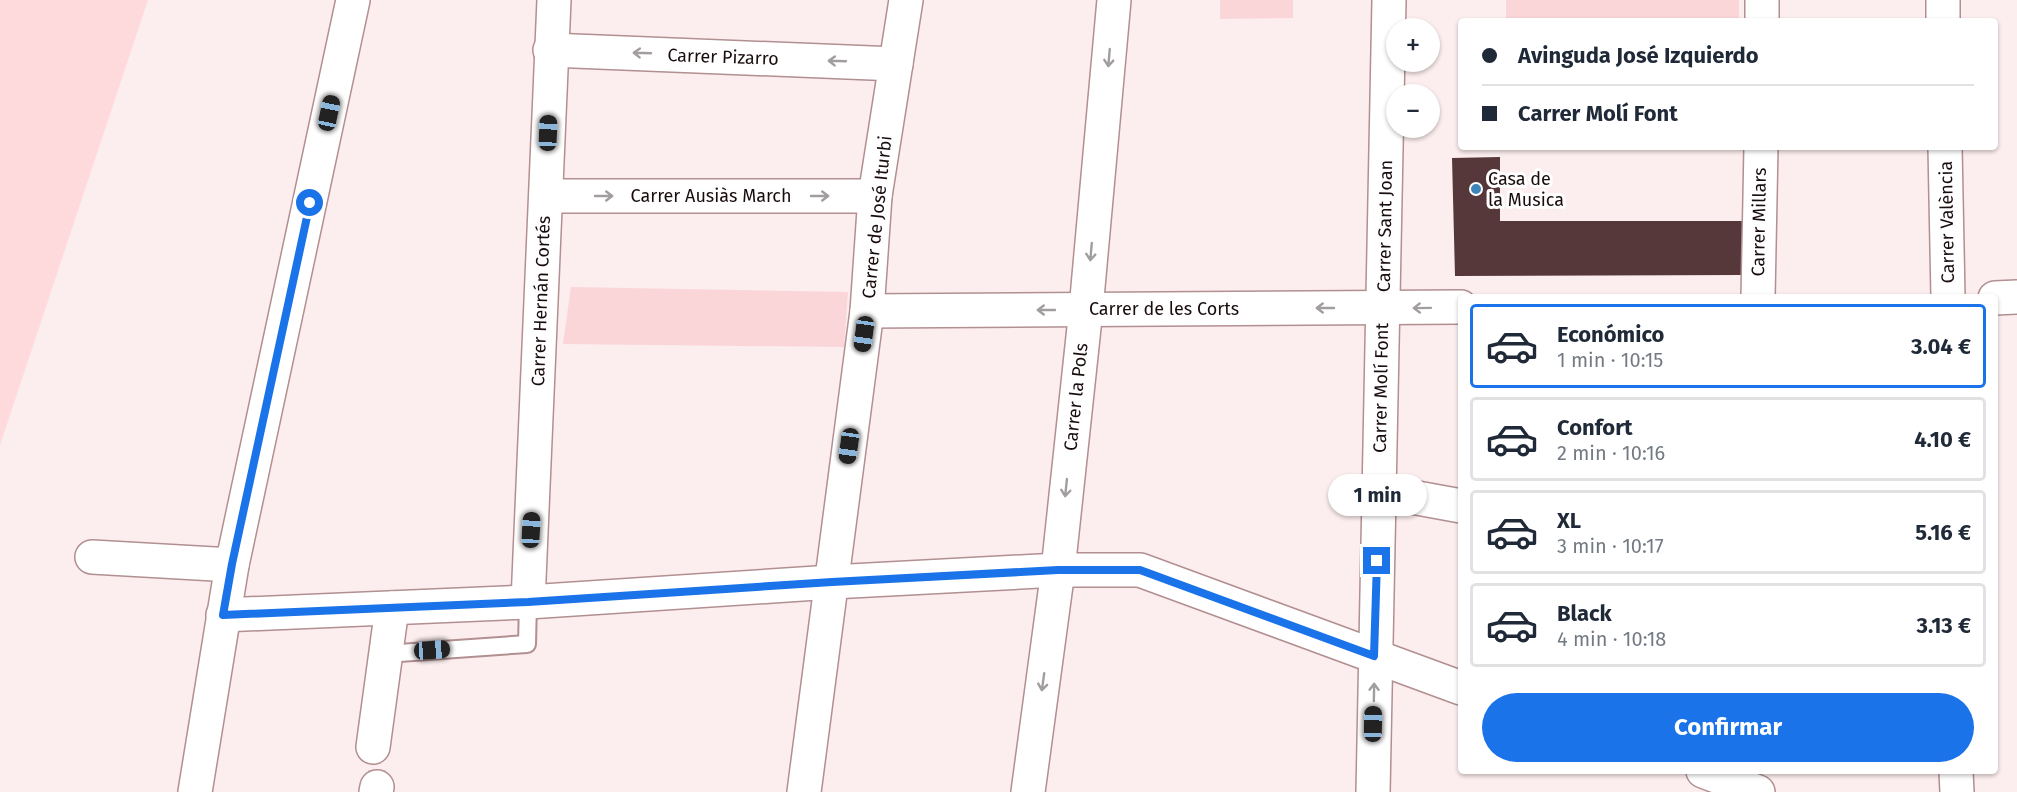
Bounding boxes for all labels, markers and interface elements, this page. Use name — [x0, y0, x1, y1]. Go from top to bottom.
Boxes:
map controls — [1386, 18, 1440, 138]
button: + — [1386, 18, 1440, 72]
text: Avinguda José Izquierdo — [1518, 42, 1759, 69]
street label: Carrer Pizarro — [667, 44, 779, 70]
one-way arrow — [633, 48, 653, 59]
one-way arrow — [1103, 48, 1114, 68]
one-way arrow — [828, 56, 848, 67]
button: − — [1386, 84, 1440, 138]
car — [316, 94, 342, 132]
text: Carrer Molí Font — [1518, 100, 1678, 127]
car — [538, 115, 558, 151]
street label: Carrer de José Iturbi — [857, 134, 897, 300]
street label: Carrer Sant Joan — [1373, 160, 1397, 292]
street label: Carrer València — [1935, 161, 1959, 283]
street label: Carrer Millars — [1747, 167, 1771, 277]
place label: Casa de la Musica — [1488, 168, 1564, 211]
marker: Casa de la Musica — [1469, 182, 1483, 196]
street label: Carrer Ausiàs March — [631, 185, 792, 207]
route start — [296, 189, 323, 216]
one-way arrow — [594, 190, 614, 202]
one-way arrow — [810, 190, 830, 202]
street label: Carrer Hernán Cortés — [527, 215, 555, 387]
one-way arrow — [1085, 242, 1096, 262]
street label: Carrer de les Corts — [1089, 298, 1239, 320]
one-way arrow — [1315, 302, 1335, 314]
one-way arrow — [1413, 302, 1433, 314]
one-way arrow — [1036, 304, 1056, 316]
car — [853, 315, 875, 353]
icon: car — [1485, 319, 1539, 373]
text: Económico — [1557, 321, 1664, 348]
street label: Carrer Molí Font — [1369, 322, 1393, 453]
text: 3.04 € — [1911, 333, 1971, 360]
street label: Carrer la Pols — [1059, 342, 1093, 452]
text: 1 min · 10:15 — [1557, 348, 1663, 372]
icon: car — [1485, 412, 1539, 466]
text: Confort — [1557, 414, 1633, 441]
text: 4.10 € — [1914, 426, 1971, 453]
car — [838, 427, 860, 465]
text: 2 min · 10:16 — [1557, 441, 1665, 465]
callout: 1 min — [1328, 474, 1426, 516]
one-way arrow — [1061, 478, 1072, 498]
text: 1 min — [1353, 483, 1402, 507]
icon: car — [1485, 505, 1539, 559]
text: XL — [1557, 507, 1581, 534]
car — [521, 512, 541, 548]
text: 5.16 € — [1915, 519, 1971, 546]
text: 3 min · 10:17 — [1557, 534, 1664, 558]
route end — [1363, 547, 1390, 574]
icon: car — [1485, 598, 1539, 652]
text: Black — [1557, 600, 1612, 627]
text: 3.13 € — [1917, 612, 1971, 639]
text: 4 min · 10:18 — [1557, 627, 1666, 651]
car — [413, 640, 451, 660]
one-way arrow — [1037, 671, 1048, 691]
one-way arrow — [1368, 682, 1380, 702]
button: Confirmar — [1482, 693, 1974, 762]
car — [1364, 706, 1382, 742]

